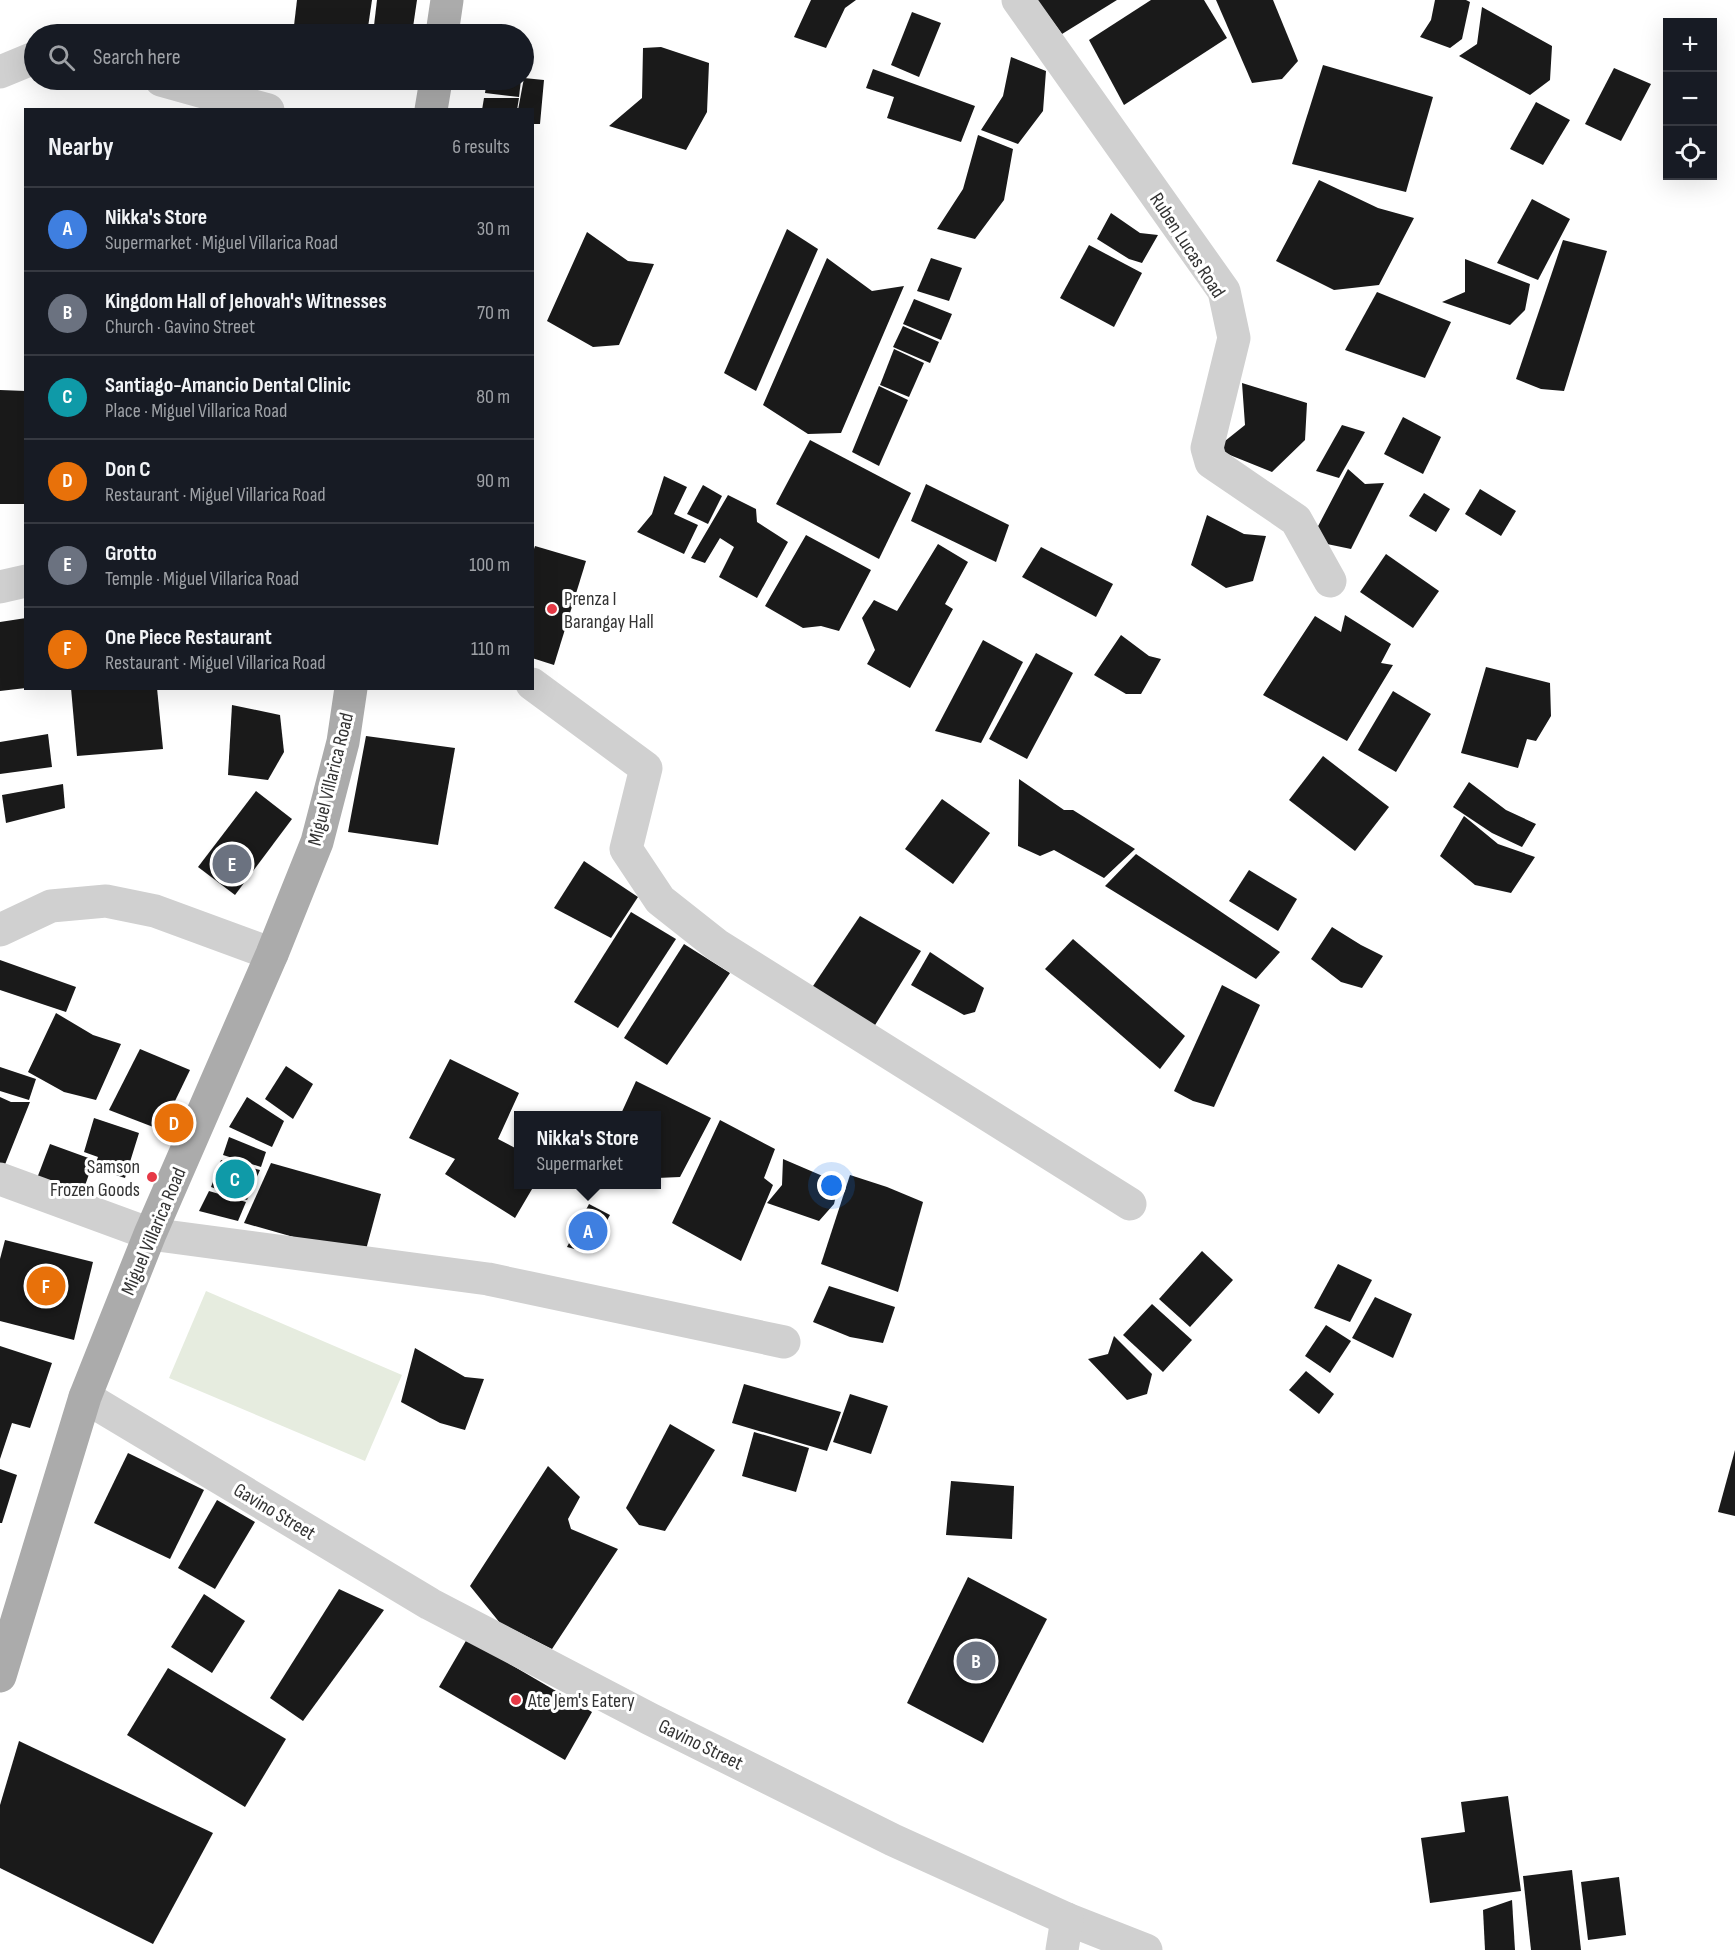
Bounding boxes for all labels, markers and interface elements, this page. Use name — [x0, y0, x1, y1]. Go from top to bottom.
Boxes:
map controls — [1663, 18, 1717, 180]
button: + — [1663, 18, 1717, 72]
search box — [24, 24, 534, 90]
icon: search — [45, 41, 78, 74]
text: Search here — [93, 44, 180, 71]
button: − — [1663, 72, 1717, 126]
button: locate — [1663, 126, 1717, 180]
text: Nearby — [48, 132, 114, 163]
text: 6 results — [452, 135, 510, 159]
street label: Ruben Lucas Road — [1144, 188, 1230, 303]
text: Nikka's Store — [105, 204, 207, 231]
text: A — [63, 217, 72, 241]
text: 30 m — [477, 217, 510, 241]
text: Supermarket · Miguel Villarica Road — [105, 231, 338, 255]
text: Kingdom Hall of Jehovah's Witnesses — [105, 288, 387, 315]
text: B — [63, 301, 72, 325]
text: 70 m — [477, 301, 510, 325]
text: Church · Gavino Street — [105, 315, 255, 339]
text: Santiago-Amancio Dental Clinic — [105, 372, 351, 399]
text: C — [62, 385, 73, 409]
text: 80 m — [476, 385, 510, 409]
text: Place · Miguel Villarica Road — [105, 399, 287, 423]
text: Don C — [105, 456, 151, 483]
text: D — [62, 469, 73, 493]
text: 90 m — [476, 469, 510, 493]
text: Restaurant · Miguel Villarica Road — [105, 483, 326, 507]
text: Grotto — [105, 540, 157, 567]
text: E — [63, 553, 72, 577]
text: 100 m — [469, 553, 510, 577]
text: Temple · Miguel Villarica Road — [105, 567, 299, 591]
place label: Prenza I Barangay Hall — [564, 587, 654, 634]
marker: Prenza I Barangay Hall — [545, 602, 559, 616]
text: One Piece Restaurant — [105, 624, 272, 651]
text: F — [63, 637, 72, 661]
text: 110 m — [471, 637, 510, 661]
text: Restaurant · Miguel Villarica Road — [105, 651, 326, 675]
street label: Miguel Villarica Road — [303, 710, 359, 848]
pin: E — [212, 842, 252, 886]
pin: D — [154, 1100, 194, 1146]
popup — [514, 1111, 661, 1189]
text: Nikka's Store — [536, 1125, 639, 1152]
text: Supermarket — [536, 1152, 623, 1176]
place label: Samson Frozen Goods — [50, 1155, 140, 1202]
pin: C — [216, 1156, 254, 1202]
street label: Miguel Villarica Road — [116, 1164, 192, 1299]
marker: Samson Frozen Goods — [145, 1170, 159, 1184]
your location — [817, 1171, 846, 1200]
pin: A — [568, 1208, 608, 1254]
pin: F — [26, 1264, 66, 1308]
street label: Gavino Street — [229, 1478, 320, 1546]
pin: B — [956, 1638, 996, 1684]
place label: Ate Jem's Eatery — [527, 1689, 635, 1713]
marker: Ate Jem's Eatery — [509, 1693, 523, 1707]
street label: Gavino Street — [654, 1714, 747, 1776]

